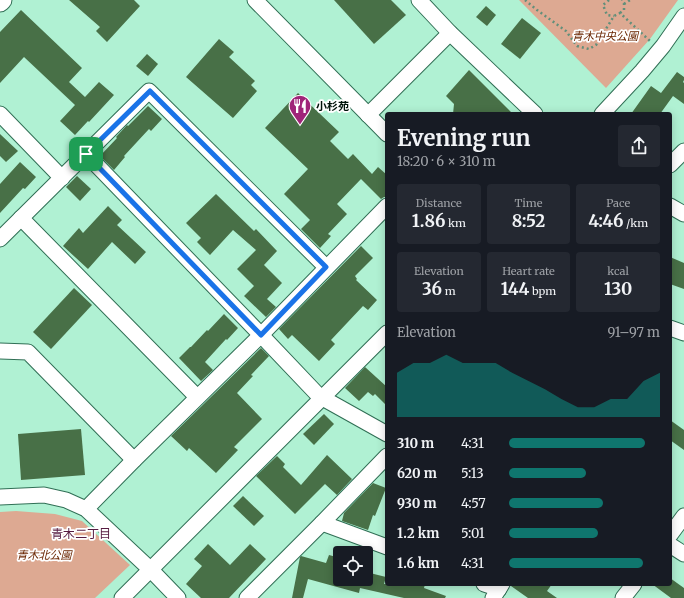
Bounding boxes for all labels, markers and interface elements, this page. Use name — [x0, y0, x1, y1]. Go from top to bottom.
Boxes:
park label: 青木中央公園 — [572, 29, 640, 43]
restaurant icon: 小杉苑 — [287, 93, 313, 126]
place label: 小杉苑 — [316, 99, 349, 113]
text: Evening run — [397, 124, 531, 152]
button: share — [618, 125, 660, 167]
pin — [69, 137, 103, 171]
icon: arrive — [75, 143, 97, 165]
text: 18:20 · 6 × 310 m — [397, 153, 496, 170]
text: Distance — [416, 196, 462, 210]
text: Time — [515, 196, 542, 210]
text: Pace — [606, 196, 630, 210]
text: 1.86 — [412, 210, 445, 232]
text: 8:52 — [512, 210, 545, 232]
text: 4:46 — [588, 210, 623, 232]
text: km — [445, 216, 466, 230]
text: /km — [623, 216, 648, 230]
text: Elevation — [414, 264, 464, 278]
text: Heart rate — [502, 264, 555, 278]
text: kcal — [607, 264, 629, 278]
text: 36 — [422, 278, 442, 300]
text: 144 — [501, 278, 529, 300]
text: 130 — [604, 278, 632, 300]
text: m — [442, 284, 456, 298]
text: bpm — [529, 284, 556, 298]
text: Elevation — [397, 324, 456, 341]
text: 91–97 m — [607, 324, 660, 341]
text: 310 m — [397, 435, 434, 452]
text: 4:31 — [461, 435, 484, 452]
text: 620 m — [397, 465, 437, 482]
text: 5:13 — [461, 465, 484, 482]
text: 930 m — [397, 495, 437, 512]
text: 4:57 — [461, 495, 486, 512]
text: 1.2 km — [397, 525, 439, 542]
text: 5:01 — [461, 525, 485, 542]
district label: 青木二丁目 — [51, 526, 111, 541]
map controls — [333, 546, 373, 586]
button: locate — [333, 546, 373, 586]
park label: 青木北公園 — [17, 548, 73, 562]
text: 1.6 km — [397, 555, 439, 572]
text: 4:31 — [461, 555, 484, 572]

